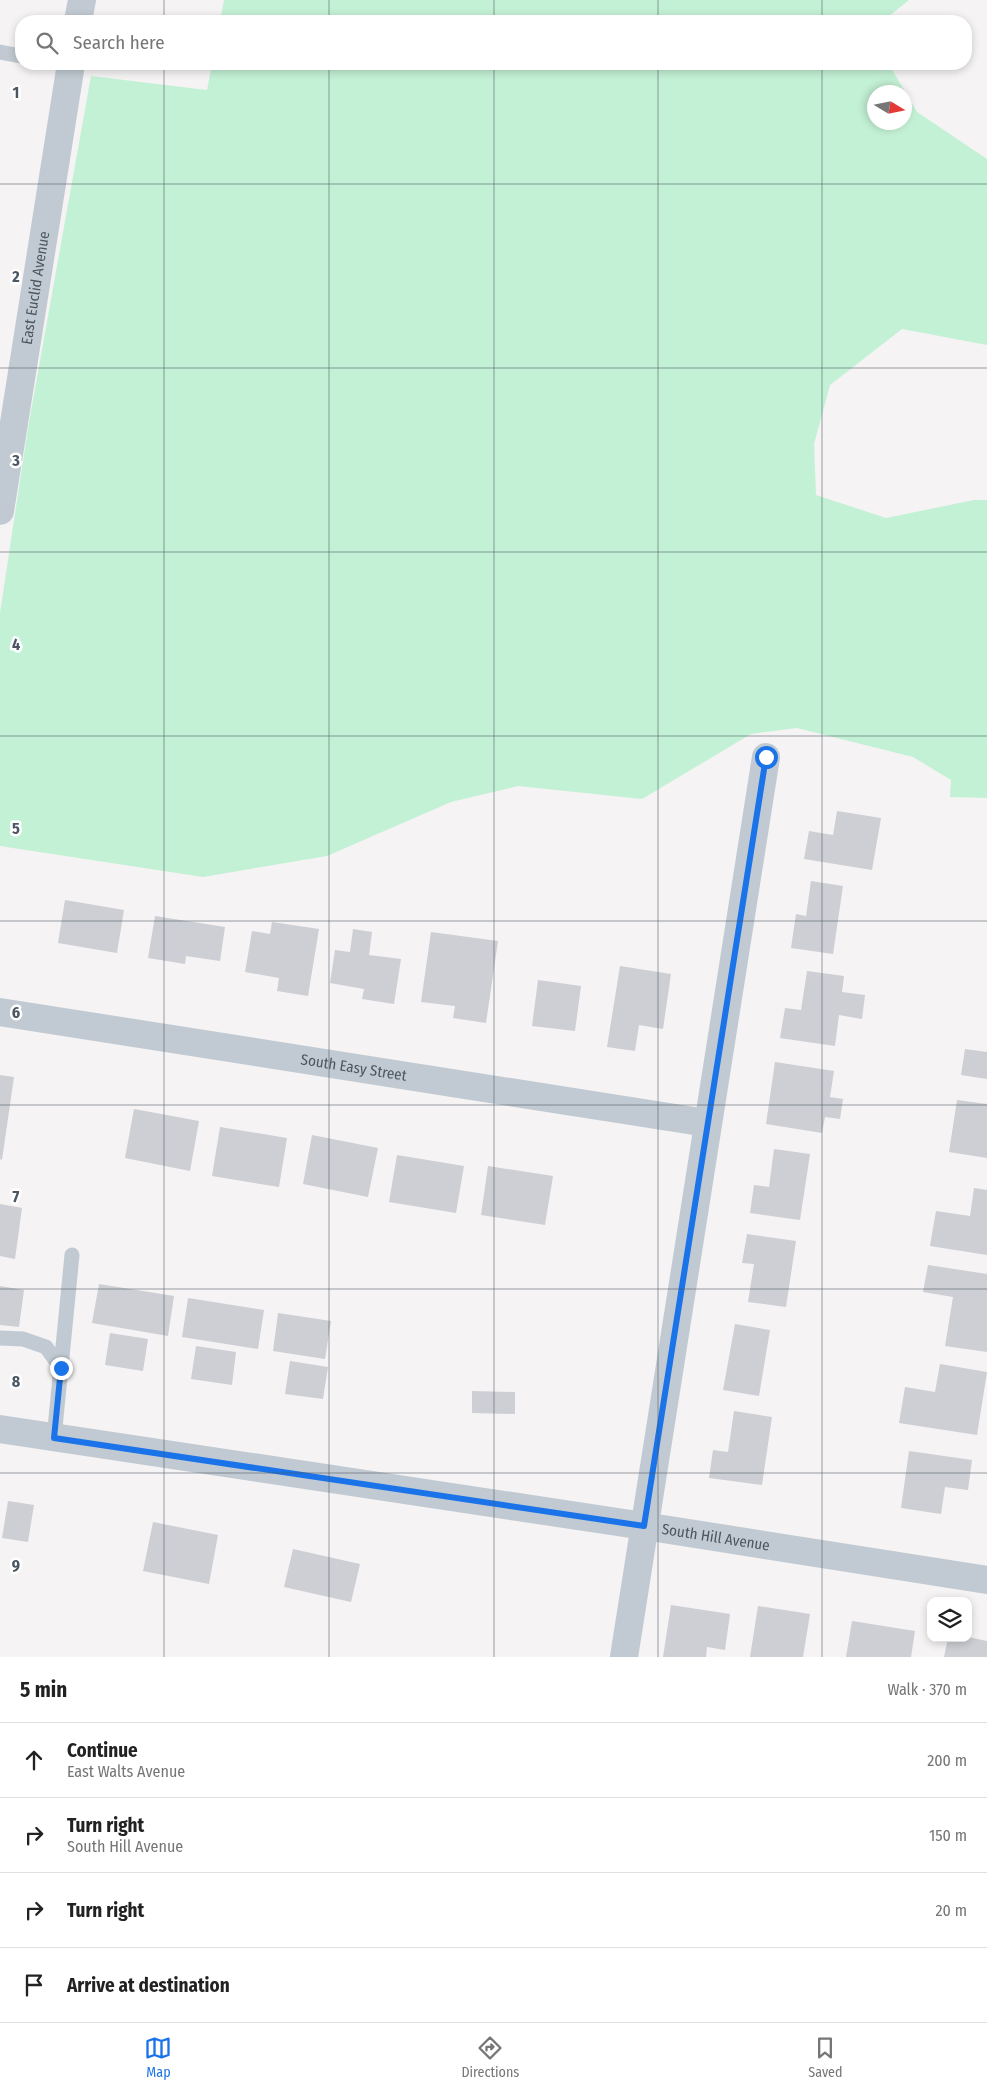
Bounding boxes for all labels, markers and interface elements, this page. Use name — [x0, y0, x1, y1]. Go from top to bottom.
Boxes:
search box — [15, 15, 972, 70]
icon: search — [33, 29, 61, 57]
text: Search here — [73, 31, 165, 54]
text: 1 — [13, 83, 19, 102]
north arrow — [867, 85, 912, 130]
street label: East Euclid Avenue — [18, 230, 53, 346]
text: 2 — [11, 267, 20, 286]
text: 3 — [11, 451, 20, 470]
text: 4 — [12, 635, 20, 654]
route start — [755, 746, 778, 769]
text: 5 — [12, 819, 20, 838]
text: 6 — [12, 1003, 20, 1022]
street label: South Easy Street — [299, 1050, 408, 1085]
text: 7 — [13, 1187, 20, 1206]
route end — [50, 1357, 73, 1380]
text: 8 — [12, 1372, 21, 1391]
street label: South Hill Avenue — [661, 1520, 771, 1555]
text: 9 — [12, 1556, 20, 1575]
map controls — [927, 1597, 972, 1642]
button: layers — [927, 1597, 972, 1642]
text: 5 min — [20, 1677, 67, 1703]
text: Walk · 370 m — [887, 1680, 967, 1699]
text: Continue — [67, 1739, 138, 1762]
icon: ahead — [20, 1746, 48, 1774]
text: 200 m — [927, 1751, 967, 1770]
text: East Walts Avenue — [67, 1762, 185, 1781]
text: Turn right — [67, 1814, 144, 1837]
icon: right — [20, 1821, 48, 1849]
text: 150 m — [929, 1826, 967, 1845]
text: South Hill Avenue — [67, 1837, 183, 1856]
icon: right — [20, 1896, 48, 1924]
text: Turn right — [67, 1899, 144, 1922]
text: 20 m — [936, 1901, 967, 1920]
icon: arrive — [20, 1971, 48, 1999]
text: Arrive at destination — [67, 1974, 230, 1997]
tab: Map — [144, 2034, 172, 2081]
tab: Directions — [461, 2034, 519, 2081]
tab: Saved — [808, 2034, 843, 2081]

